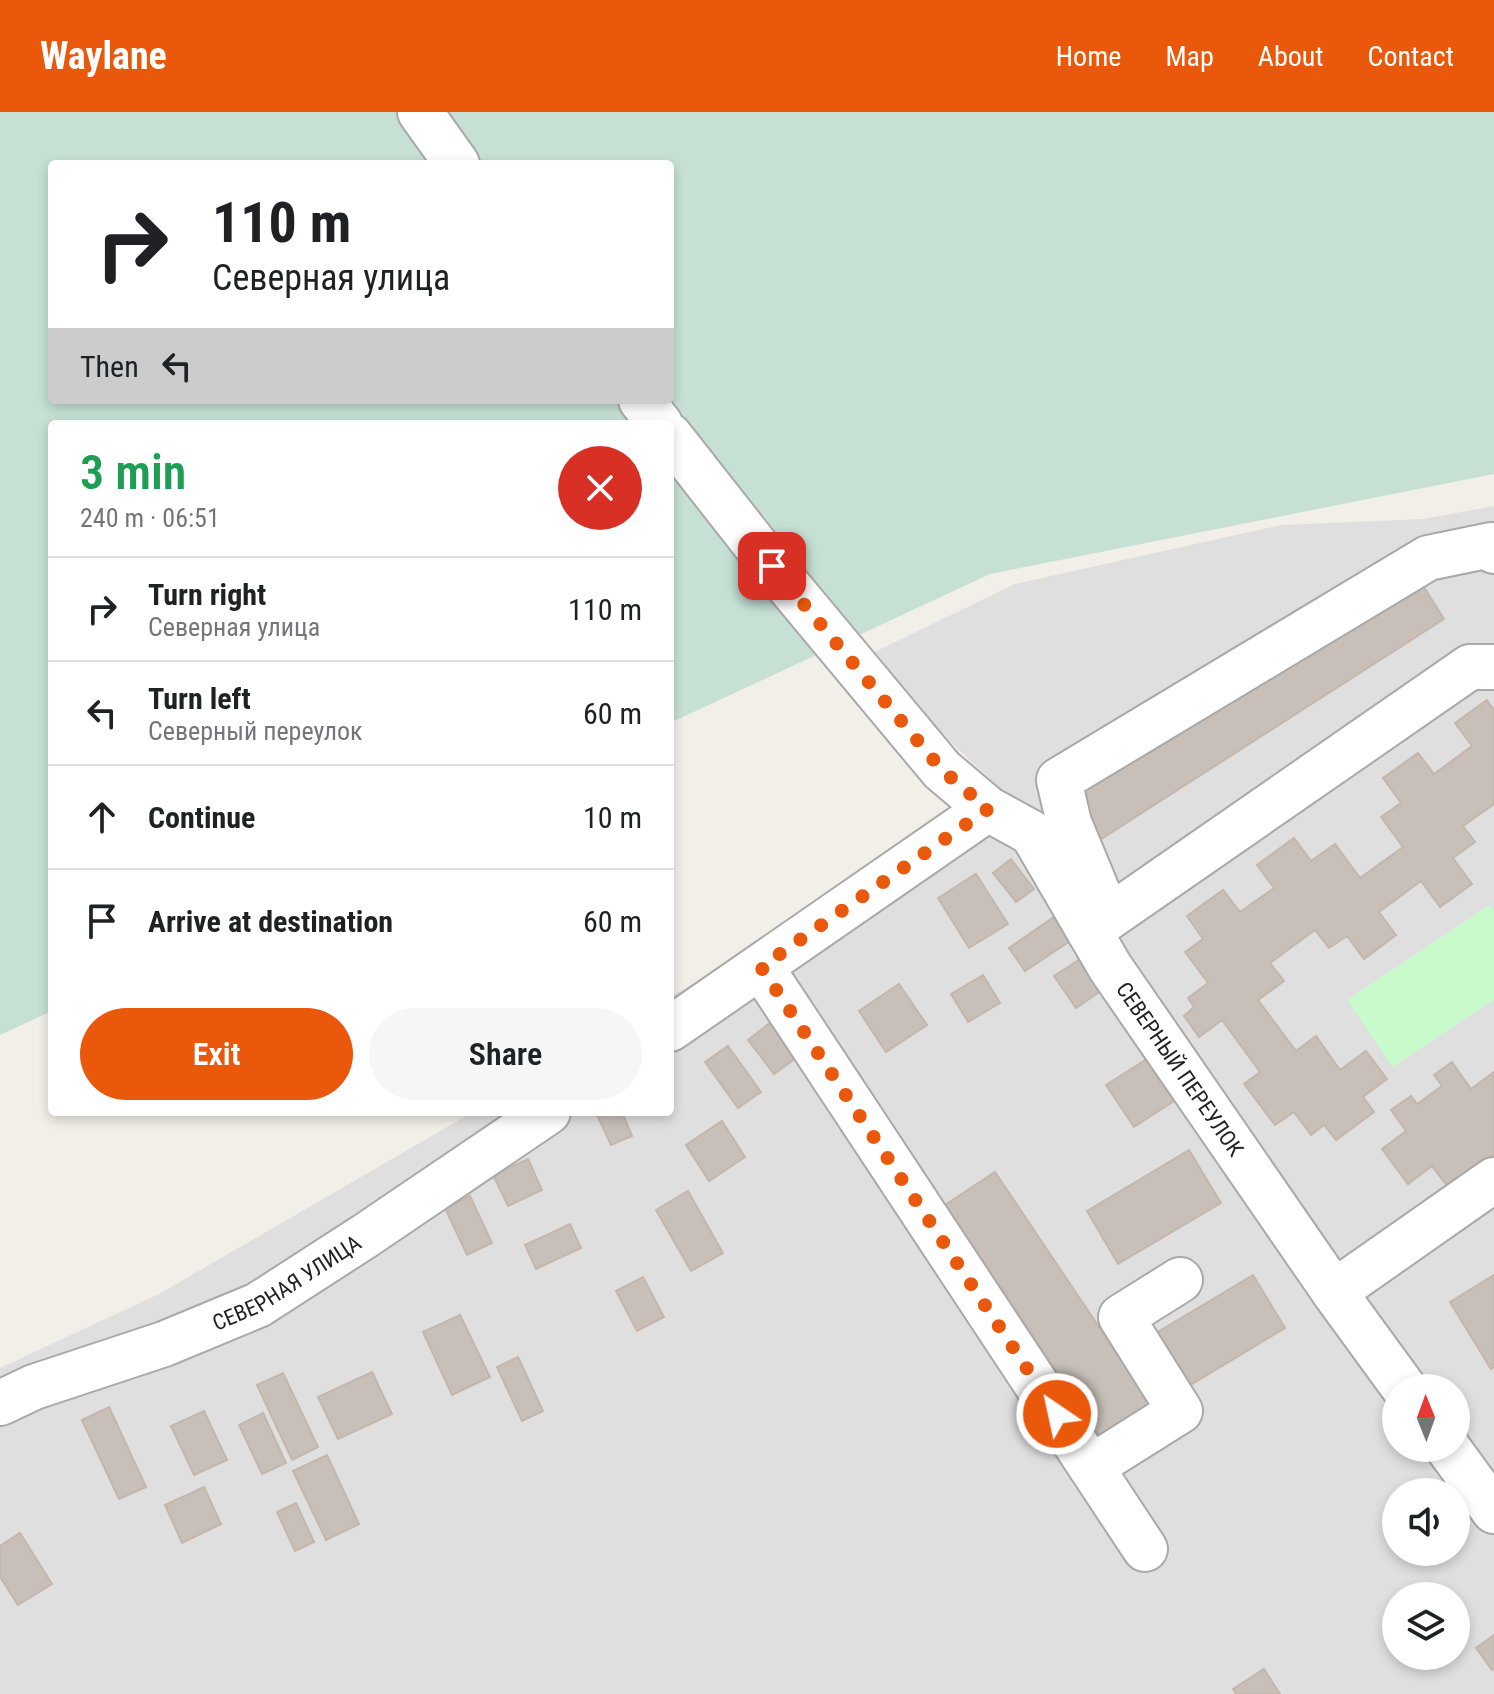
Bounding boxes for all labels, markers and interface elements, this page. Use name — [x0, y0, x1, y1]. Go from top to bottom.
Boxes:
text: Waylane — [40, 34, 167, 78]
text: Home — [1056, 40, 1121, 73]
text: Map — [1165, 40, 1214, 73]
text: About — [1258, 40, 1324, 73]
text: Contact — [1368, 40, 1454, 73]
text: 110 m — [212, 190, 351, 256]
icon: right — [80, 192, 184, 296]
text: Северная улица — [212, 257, 450, 299]
icon: left — [155, 344, 199, 388]
text: Then — [80, 349, 139, 384]
text: 3 min — [80, 444, 186, 501]
button: close — [558, 446, 642, 530]
text: 240 m · 06:51 — [80, 503, 220, 533]
pin — [738, 532, 806, 600]
icon: arrive — [750, 544, 794, 588]
text: Turn right — [148, 577, 266, 612]
icon: right — [80, 587, 124, 631]
text: 110 m — [568, 592, 642, 627]
text: Северная улица — [148, 612, 320, 642]
text: Turn left — [148, 681, 251, 716]
icon: left — [80, 691, 124, 735]
text: 60 m — [583, 696, 642, 731]
text: Северный переулок — [148, 716, 363, 746]
icon: ahead — [80, 795, 124, 839]
text: Continue — [148, 800, 255, 835]
text: 10 m — [583, 800, 642, 835]
icon: arrive — [80, 899, 124, 943]
text: Arrive at destination — [148, 904, 393, 939]
text: 60 m — [583, 904, 642, 939]
street label: СЕВЕРНЫЙ ПЕРЕУЛОК — [1111, 977, 1249, 1162]
button: Exit — [80, 1008, 353, 1100]
button: Share — [369, 1008, 642, 1100]
street label: СЕВЕРНАЯ УЛИЦА — [209, 1230, 366, 1336]
position arrow — [1015, 1372, 1099, 1456]
north arrow — [1382, 1374, 1470, 1462]
map controls — [1382, 1374, 1470, 1670]
button: sound — [1382, 1478, 1470, 1566]
button: layers — [1382, 1582, 1470, 1670]

